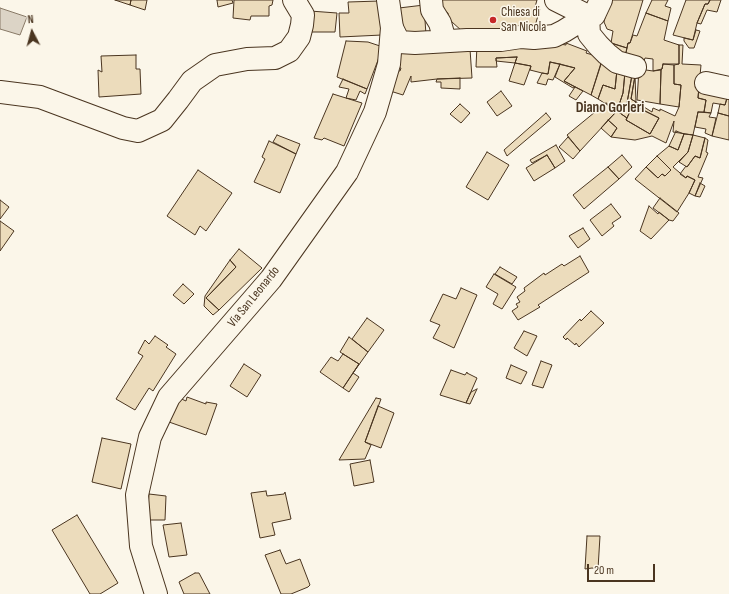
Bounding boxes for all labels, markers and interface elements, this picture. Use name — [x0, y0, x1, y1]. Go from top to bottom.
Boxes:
place label: Chiesa di San Nicola — [501, 5, 546, 36]
north arrow — [12, 12, 52, 52]
text: N — [27, 13, 34, 26]
marker: Chiesa di San Nicola — [488, 15, 498, 25]
district label: Diano Gorleri — [576, 99, 644, 117]
street label: Via San Leonardo — [225, 263, 283, 331]
scale bar — [589, 556, 657, 582]
text: 20 m — [594, 563, 614, 578]

